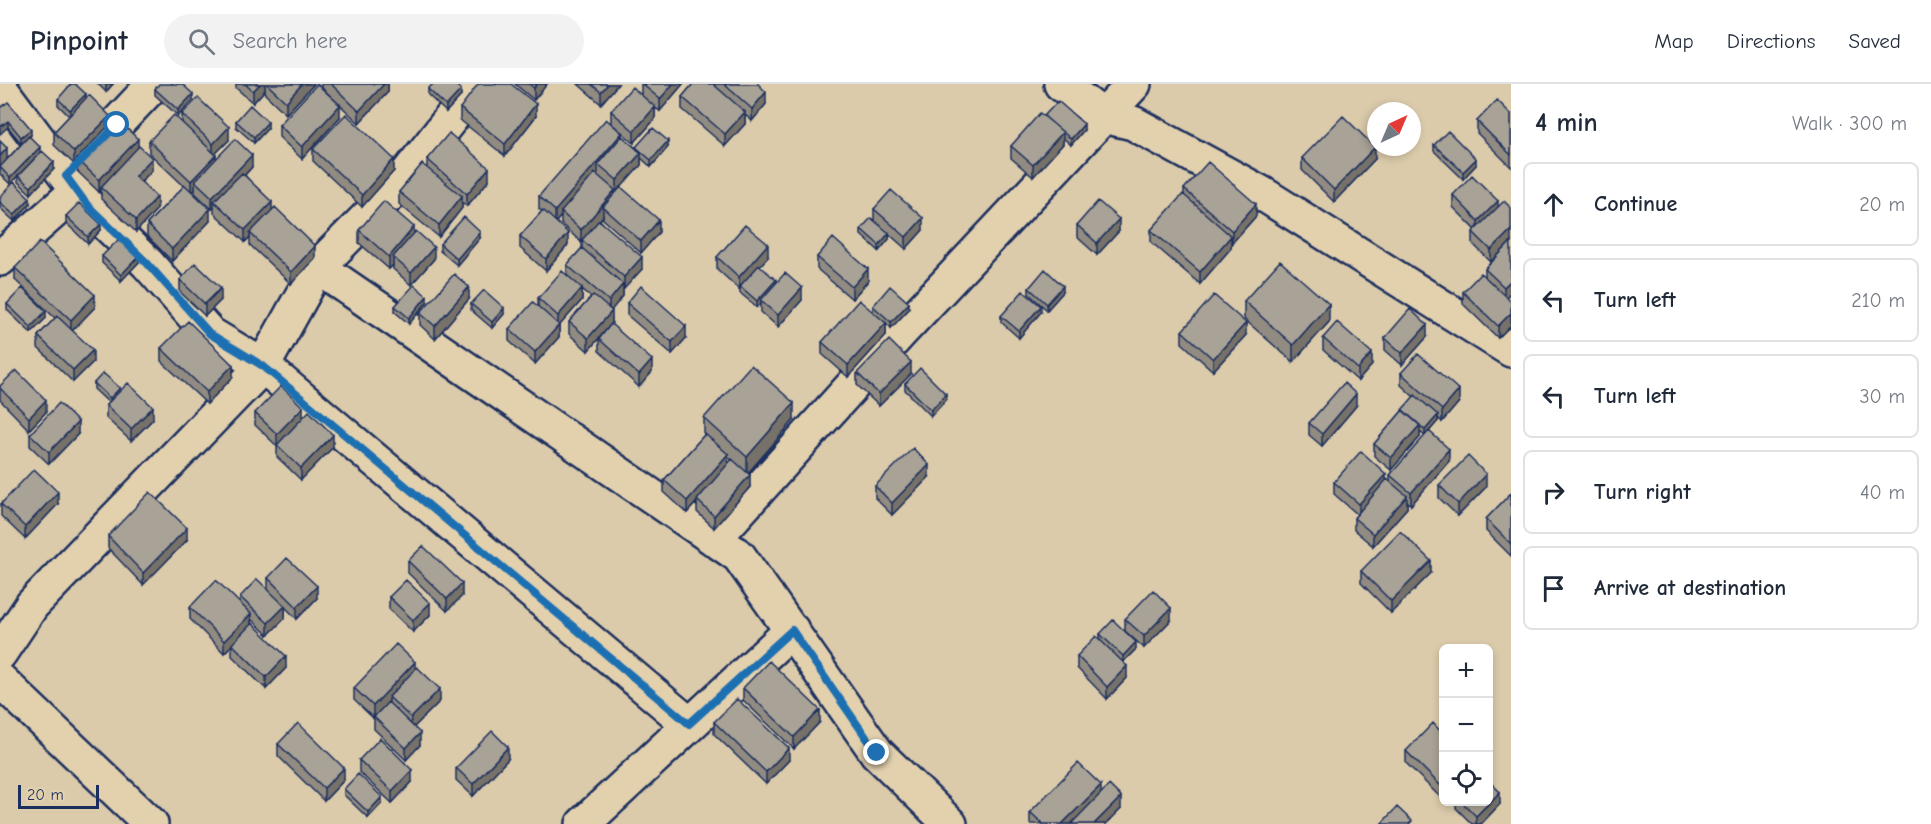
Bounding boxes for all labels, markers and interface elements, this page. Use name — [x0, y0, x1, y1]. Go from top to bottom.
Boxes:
search box — [164, 14, 584, 68]
text: Pinpoint — [30, 25, 128, 57]
icon: search — [185, 25, 218, 58]
text: Search here — [233, 28, 347, 54]
text: Map — [1654, 29, 1694, 53]
text: Directions — [1727, 29, 1816, 53]
text: Saved — [1849, 29, 1901, 53]
north arrow — [1367, 102, 1421, 156]
text: 4 min — [1535, 108, 1598, 138]
route start — [103, 111, 129, 137]
text: Walk · 300 m — [1792, 112, 1907, 135]
icon: ahead — [1537, 188, 1570, 221]
text: Continue — [1594, 191, 1677, 217]
text: 20 m — [1859, 193, 1905, 216]
icon: left — [1537, 284, 1570, 317]
text: Turn left — [1594, 287, 1676, 313]
text: 210 m — [1851, 289, 1905, 312]
icon: left — [1537, 380, 1570, 413]
text: Turn left — [1594, 383, 1676, 409]
text: 30 m — [1859, 385, 1905, 408]
icon: right — [1537, 476, 1570, 509]
text: Turn right — [1594, 479, 1691, 505]
text: 40 m — [1860, 481, 1905, 504]
icon: arrive — [1537, 572, 1570, 605]
text: Arrive at destination — [1594, 575, 1786, 601]
map controls — [1439, 644, 1493, 806]
button: + — [1439, 644, 1493, 698]
button: − — [1439, 698, 1493, 752]
route end — [863, 739, 889, 765]
button: locate — [1439, 752, 1493, 806]
scale bar — [18, 782, 99, 810]
text: 20 m — [27, 786, 64, 804]

